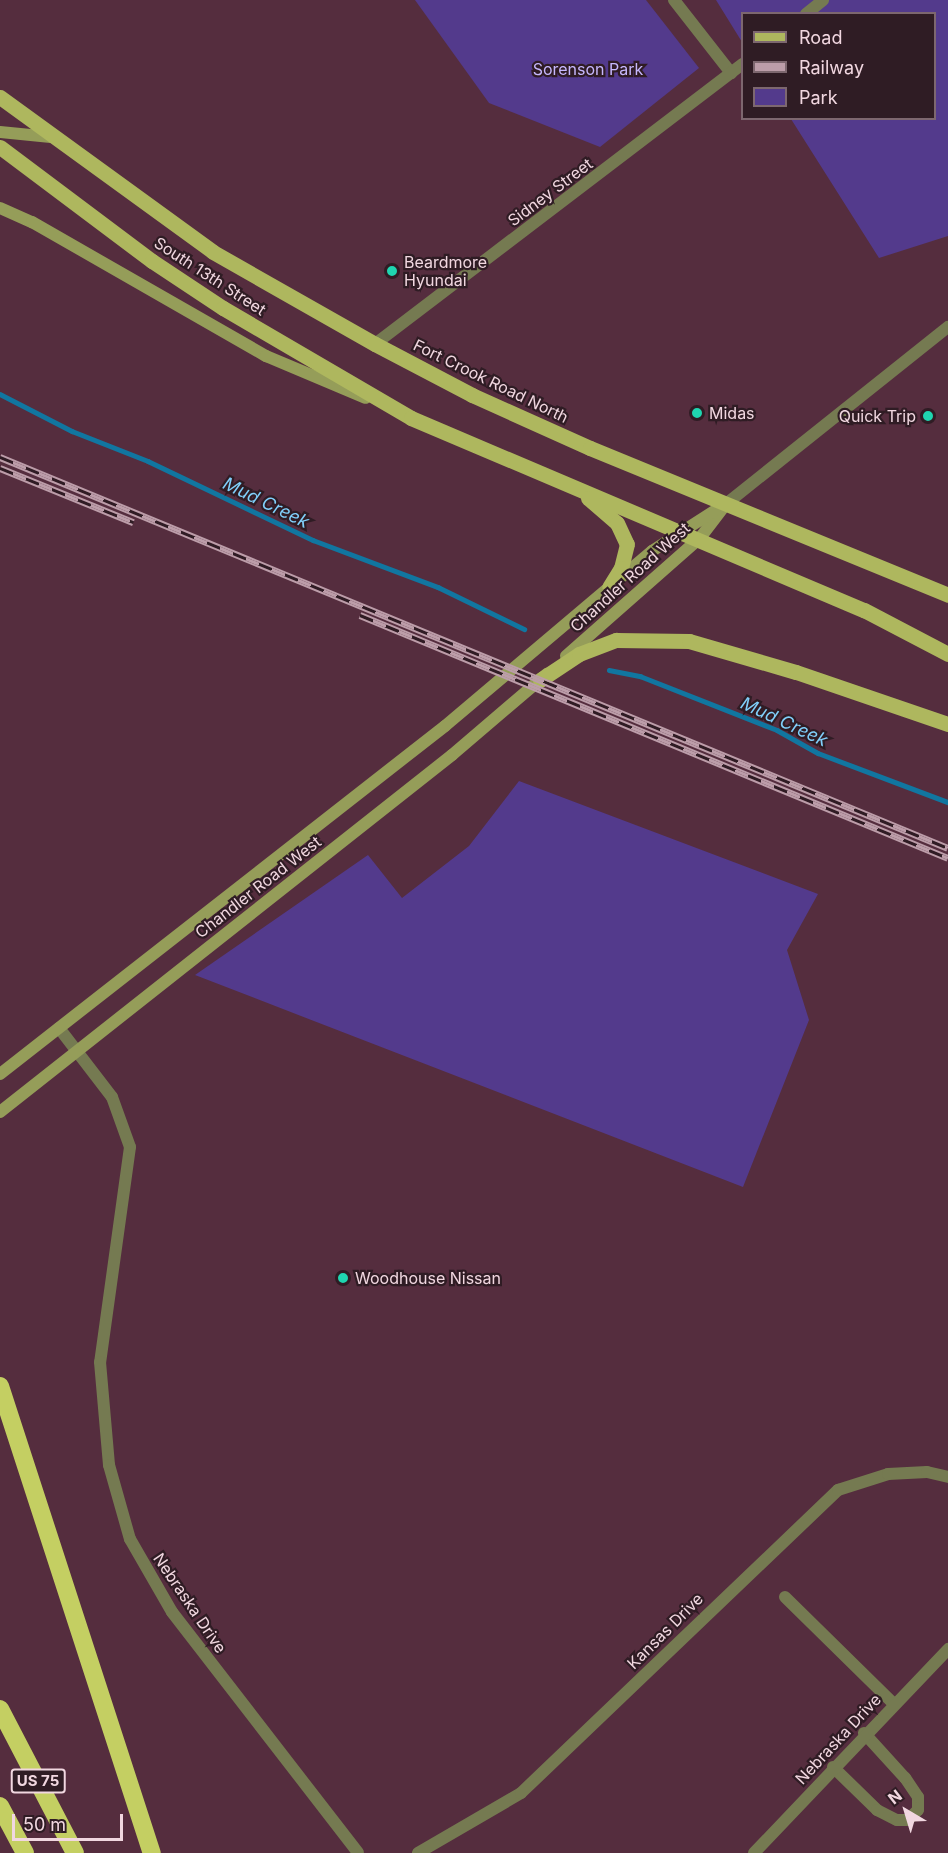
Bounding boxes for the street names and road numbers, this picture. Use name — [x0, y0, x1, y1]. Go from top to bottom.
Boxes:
street label: Sidney Street — [504, 154, 596, 230]
street label: South 13th Street — [151, 233, 269, 319]
street label: Fort Crook Road North — [410, 335, 572, 427]
street label: Chandler Road West — [566, 518, 694, 636]
street label: Chandler Road West — [191, 832, 325, 942]
street label: Nebraska Drive — [149, 1549, 231, 1657]
street label: Kansas Drive — [623, 1589, 707, 1673]
street label: Nebraska Drive — [791, 1690, 885, 1788]
road number: US 75 — [9, 1769, 66, 1793]

